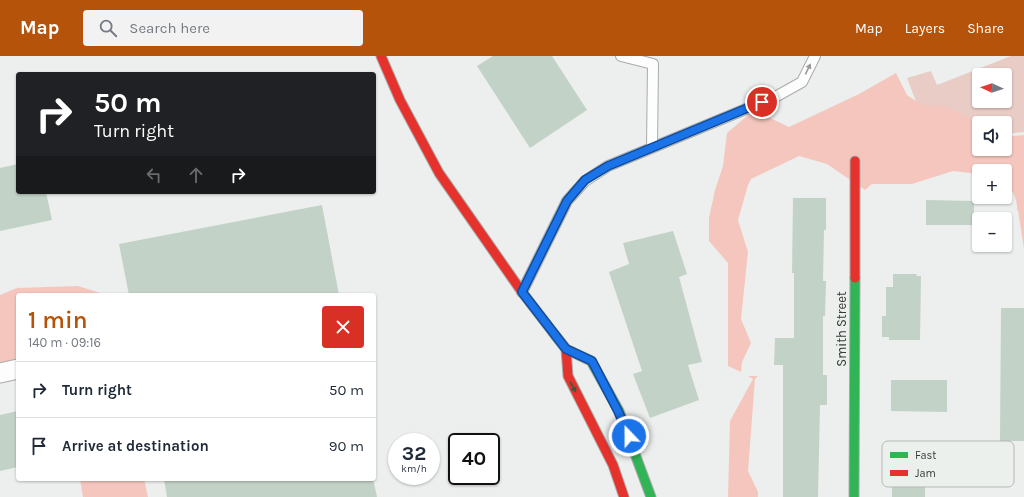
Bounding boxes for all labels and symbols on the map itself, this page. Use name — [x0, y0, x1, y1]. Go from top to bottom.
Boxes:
one-way arrow — [805, 64, 811, 75]
north arrow — [972, 68, 1012, 108]
pin — [745, 85, 779, 119]
street label: Smith Street — [834, 291, 849, 367]
one-way arrow — [570, 381, 577, 393]
position arrow — [608, 415, 650, 457]
speed limit sign: 40 — [448, 433, 500, 485]
legend — [882, 441, 1014, 487]
text: Fast — [915, 449, 936, 462]
text: Jam — [915, 467, 936, 480]

